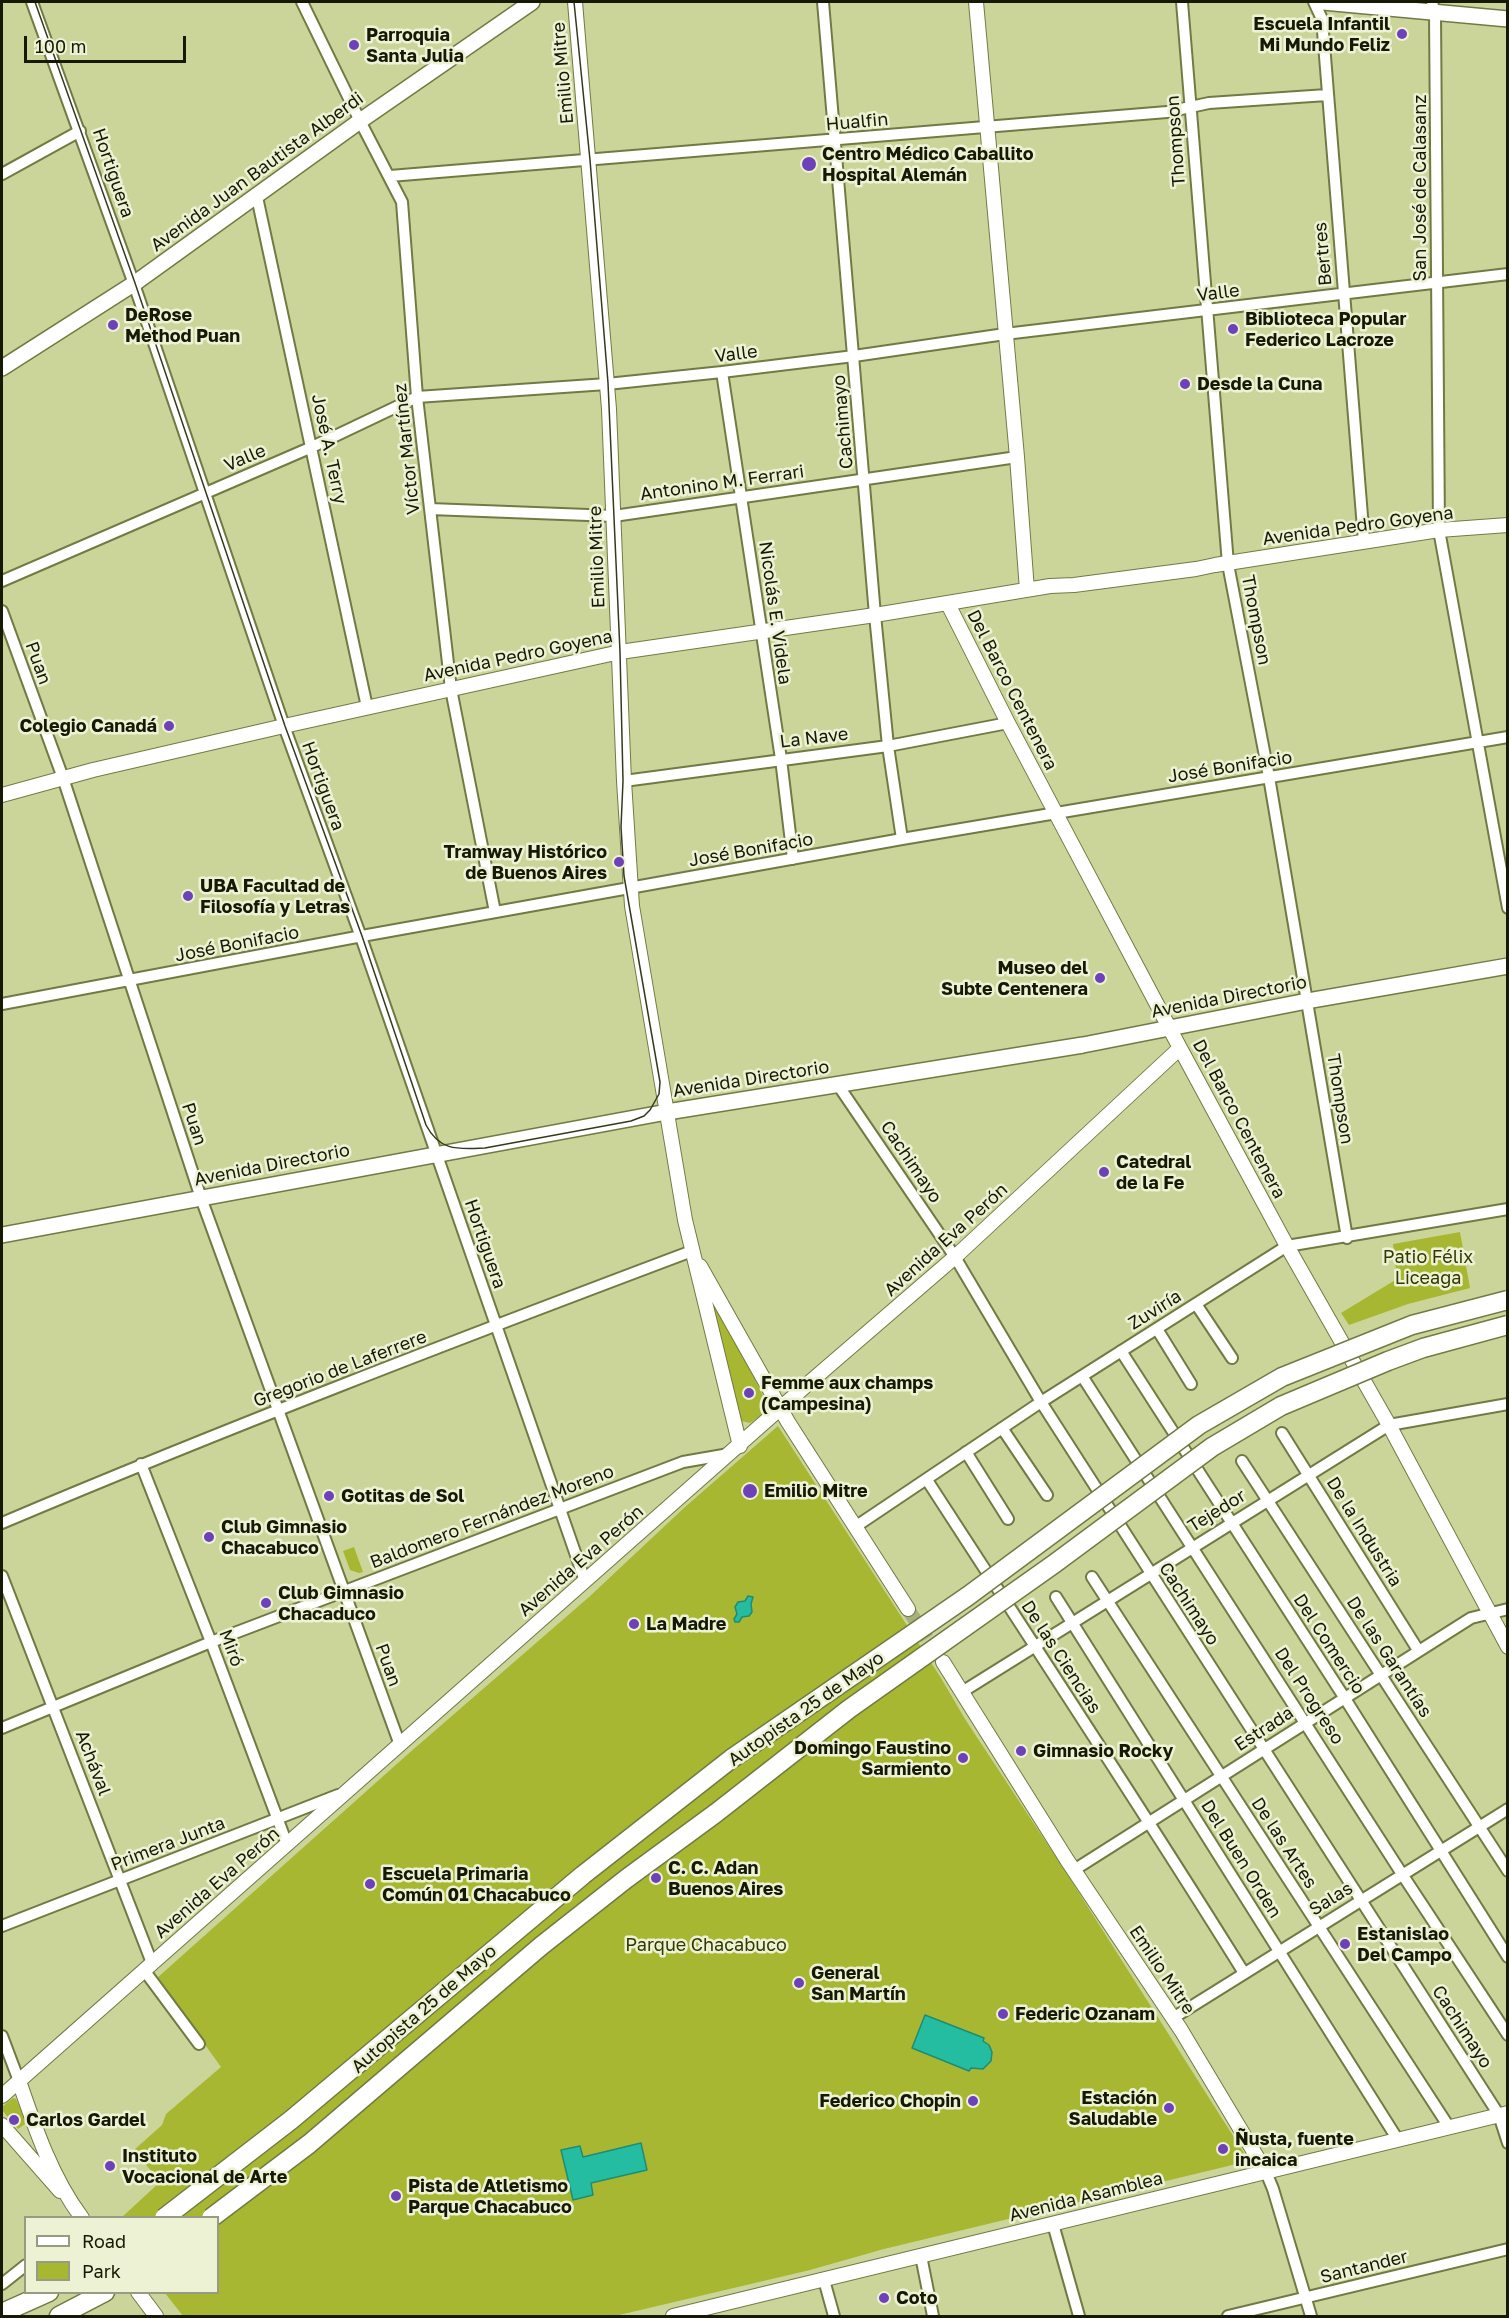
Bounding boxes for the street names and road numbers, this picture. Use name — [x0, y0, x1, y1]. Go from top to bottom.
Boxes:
street label: Emilio Mitre — [548, 21, 578, 125]
street label: Avenida Juan Bautista Alberdi — [146, 88, 368, 256]
street label: Thompson — [1162, 95, 1190, 187]
street label: San José de Calasanz — [1409, 95, 1431, 281]
street label: Hualfin — [825, 109, 889, 135]
street label: Hortiguera — [88, 125, 138, 221]
street label: Bertres — [1309, 221, 1337, 287]
street label: Valle — [1195, 280, 1241, 306]
street label: Valle — [713, 341, 759, 367]
street label: Cachimayo — [828, 374, 858, 470]
street label: Víctor Martínez — [389, 382, 425, 516]
street label: José A. Terry — [307, 392, 351, 506]
street label: Valle — [221, 440, 269, 476]
street label: Antonino M. Ferrari — [639, 461, 805, 505]
street label: Avenida Pedro Goyena — [1261, 502, 1455, 550]
street label: Emilio Mitre — [584, 505, 610, 609]
street label: Nicolás E. Videla — [754, 540, 796, 686]
street label: Thompson — [1237, 573, 1275, 667]
street label: Del Barco Centenera — [962, 606, 1062, 774]
street label: Avenida Pedro Goyena — [422, 625, 614, 687]
street label: Puan — [20, 639, 56, 687]
street label: La Nave — [779, 723, 849, 753]
street label: Hortiguera — [297, 738, 349, 834]
street label: José Bonifacio — [1166, 746, 1294, 788]
street label: José Bonifacio — [687, 828, 815, 872]
street label: José Bonifacio — [173, 921, 301, 967]
street label: Avenida Directorio — [1149, 971, 1309, 1023]
street label: Del Barco Centenera — [1188, 1036, 1290, 1202]
street label: Thompson — [1322, 1052, 1358, 1146]
street label: Avenida Directorio — [671, 1056, 831, 1102]
street label: Puan — [177, 1100, 211, 1148]
street label: Cachimayo — [876, 1117, 946, 1207]
street label: Avenida Directorio — [192, 1139, 352, 1191]
street label: Avenida Eva Perón — [880, 1179, 1012, 1301]
street label: Hortiguera — [460, 1196, 510, 1292]
street label: Zuviría — [1125, 1285, 1185, 1335]
street label: Gregorio de Laferrere — [250, 1326, 430, 1412]
street label: Baldomero Fernández Moreno — [367, 1460, 617, 1574]
street label: De la Industria — [1322, 1473, 1406, 1591]
street label: Tejedor — [1184, 1485, 1250, 1537]
street label: Avenida Eva Perón — [514, 1501, 648, 1621]
street label: Cachimayo — [1154, 1559, 1224, 1649]
street label: Del Comercio — [1289, 1590, 1369, 1698]
street label: De las Garantías — [1342, 1592, 1436, 1722]
street label: De las Ciencias — [1016, 1596, 1106, 1718]
street label: Miró — [214, 1626, 248, 1670]
street label: Puan — [370, 1641, 406, 1689]
street label: Del Progreso — [1270, 1643, 1348, 1749]
street label: Autopista 25 de Mayo — [724, 1647, 888, 1771]
street label: Estrada — [1230, 1702, 1298, 1756]
street label: Achával — [71, 1727, 115, 1799]
street label: De las Artes — [1247, 1793, 1321, 1893]
street label: Del Buen Orden — [1196, 1796, 1286, 1922]
street label: Primera Junta — [108, 1812, 228, 1876]
street label: Avenida Eva Perón — [150, 1823, 284, 1943]
street label: Salas — [1305, 1877, 1357, 1921]
street label: Emilio Mitre — [1124, 1922, 1200, 2018]
street label: Autopista 25 de Mayo — [347, 1940, 501, 2078]
street label: Cachimayo — [1427, 1982, 1497, 2072]
street label: Avenida Asamblea — [1007, 2167, 1165, 2227]
street label: Santander — [1318, 2246, 1410, 2288]

